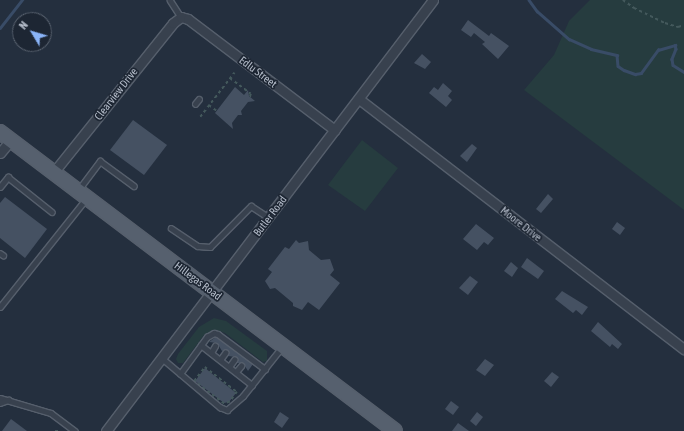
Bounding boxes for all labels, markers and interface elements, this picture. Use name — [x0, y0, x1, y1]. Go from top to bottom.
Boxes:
north arrow — [12, 12, 52, 52]
text: N — [17, 19, 30, 31]
street label: Edlu Street — [237, 54, 279, 90]
street label: Clearview Drive — [92, 65, 140, 123]
street label: Butler Road — [251, 193, 289, 239]
street label: Moore Drive — [498, 204, 544, 244]
street label: Hillegas Road — [172, 259, 224, 303]

